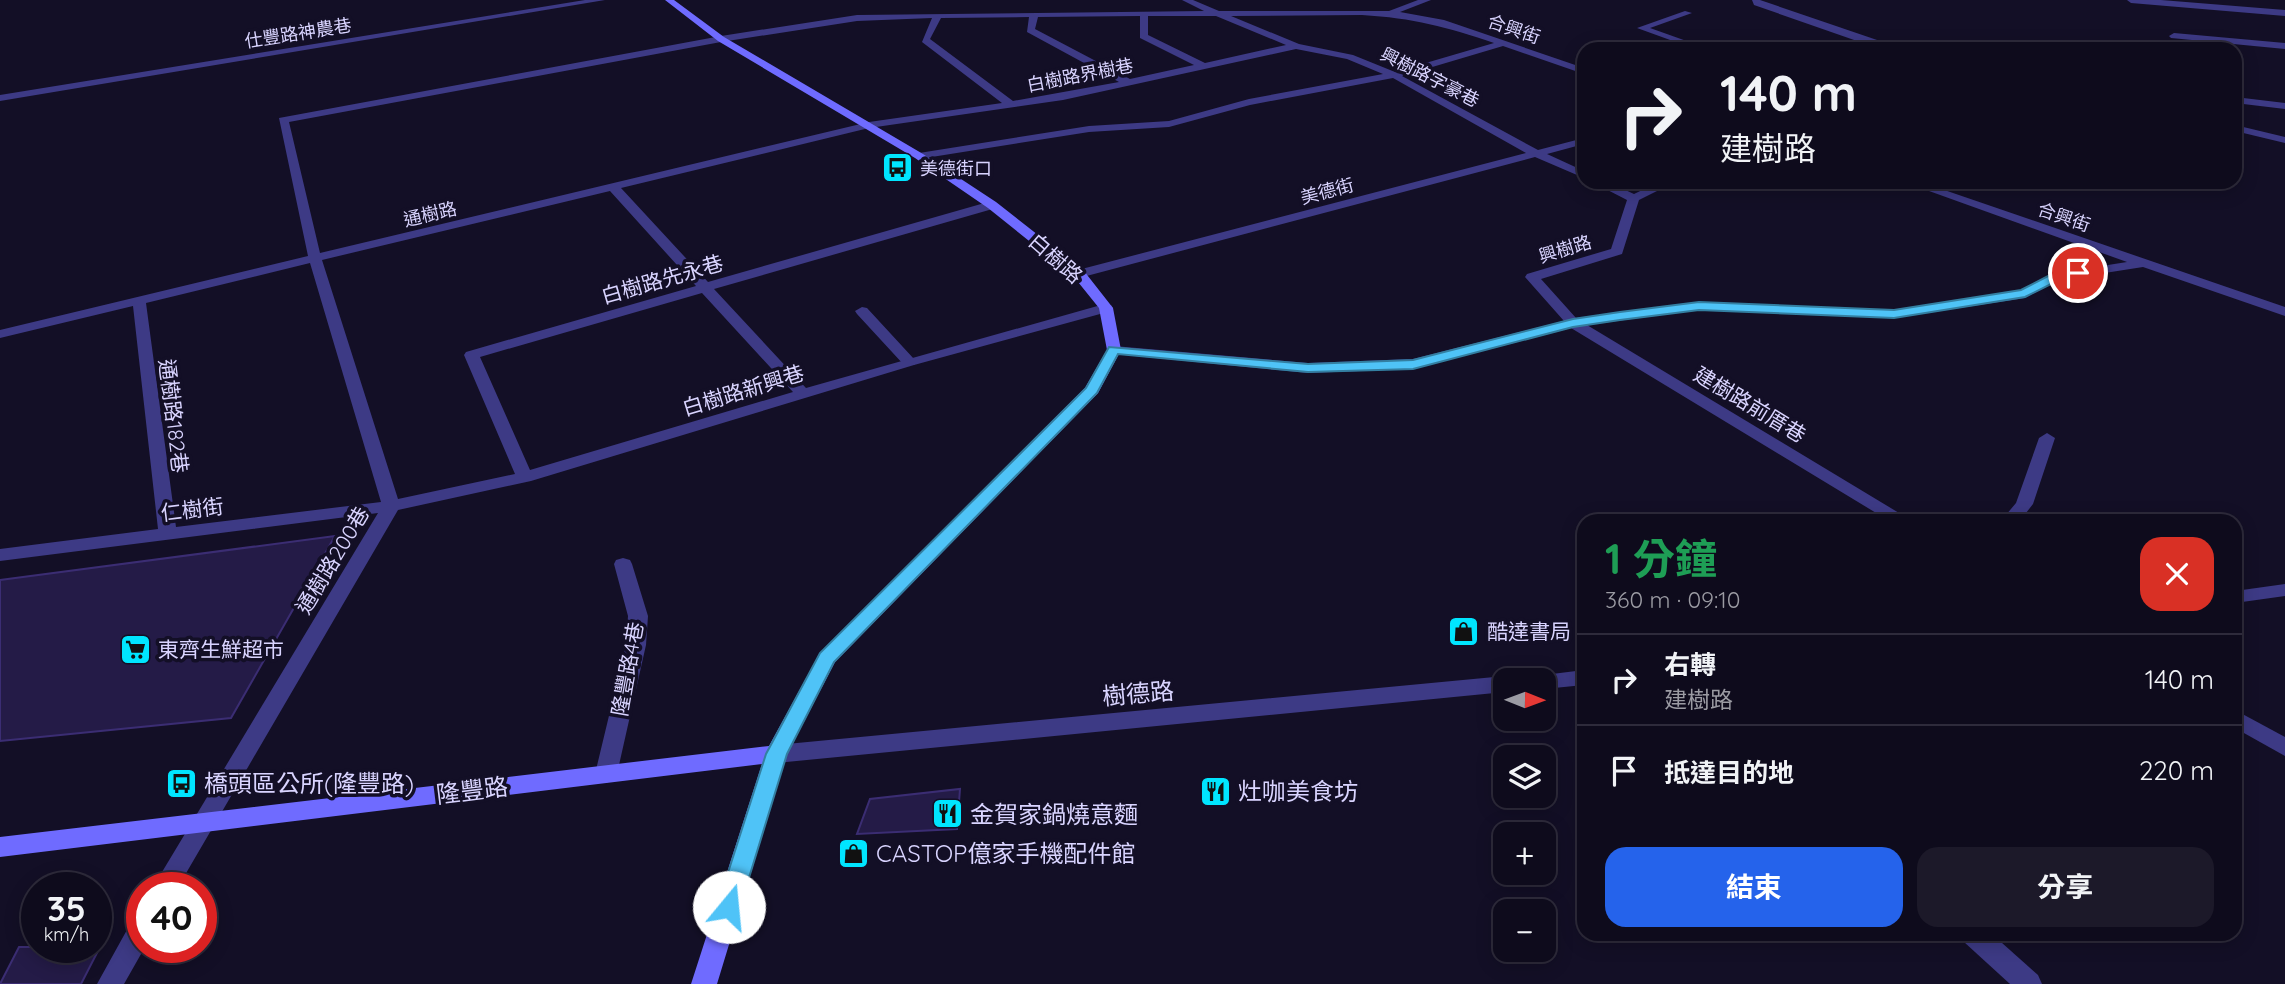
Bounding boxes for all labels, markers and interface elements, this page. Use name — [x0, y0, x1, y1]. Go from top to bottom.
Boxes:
street label: 合興街 — [1485, 9, 1543, 49]
street label: 仕豐路神農巷 — [243, 13, 353, 53]
street label: 興樹路字豪巷 — [1377, 42, 1483, 112]
street label: 白樹路界樹巷 — [1025, 53, 1135, 97]
text: 140 m — [1720, 62, 1857, 123]
icon: right — [1605, 70, 1696, 161]
text: 建樹路 — [1720, 128, 1816, 168]
bus stop icon: 美德街口 — [880, 151, 914, 185]
place label: 美德街口 — [920, 157, 992, 180]
street label: 美德街 — [1298, 173, 1356, 209]
street label: 通樹路 — [401, 197, 459, 231]
street label: 合興街 — [2035, 197, 2093, 237]
street label: 白樹路 — [1024, 228, 1088, 288]
street label: 興樹路 — [1536, 230, 1594, 268]
pin — [2048, 243, 2108, 303]
street label: 白樹路先永巷 — [598, 249, 726, 309]
icon: arrive — [2059, 254, 2097, 292]
street label: 通樹路182巷 — [154, 357, 194, 475]
street label: 白樹路新興巷 — [679, 359, 807, 421]
street label: 建樹路前厝巷 — [1689, 360, 1811, 448]
street label: 仁樹街 — [159, 492, 225, 526]
street label: 通樹路200巷 — [290, 502, 374, 618]
text: 1 分鐘 — [1605, 532, 1717, 585]
button: close — [2140, 537, 2214, 611]
text: 360 m · 09:10 — [1605, 585, 1740, 614]
shop icon: 酷達書局 — [1447, 614, 1481, 648]
place label: 酷達書局 — [1487, 618, 1571, 644]
street label: 隆豐路4巷 — [606, 620, 648, 718]
supermarket icon: 東齊生鮮超市 — [118, 632, 152, 666]
place label: 東齊生鮮超市 — [158, 636, 284, 662]
text: 右轉 — [1664, 648, 1716, 681]
icon: right — [1605, 661, 1643, 699]
text: 140 m — [2145, 663, 2214, 696]
north arrow — [1493, 668, 1556, 732]
map controls — [1493, 668, 1556, 962]
street label: 樹德路 — [1101, 675, 1175, 711]
text: 建樹路 — [1664, 685, 1733, 714]
button: layers — [1493, 745, 1556, 808]
icon: arrive — [1605, 752, 1643, 790]
text: 220 m — [2139, 754, 2214, 787]
text: 抵達目的地 — [1664, 756, 1794, 789]
bus stop icon: 橋頭區公所(隆豐路) — [164, 766, 198, 800]
place label: 橋頭區公所(隆豐路) — [204, 768, 414, 798]
street label: 隆豐路 — [434, 771, 510, 809]
restaurant icon: 灶咖美食坊 — [1198, 774, 1232, 808]
place label: 灶咖美食坊 — [1238, 776, 1358, 806]
restaurant icon: 金賀家鍋燒意麵 — [930, 797, 964, 831]
place label: 金賀家鍋燒意麵 — [970, 799, 1138, 829]
button: + — [1493, 822, 1556, 885]
shop icon: CASTOP億家手機配件館 — [836, 836, 870, 870]
place label: CASTOP億家手機配件館 — [876, 838, 1135, 868]
button: 結束 — [1605, 847, 1903, 927]
button: 分享 — [1917, 847, 2214, 927]
position arrow — [692, 870, 766, 944]
speed limit sign: 40 — [126, 872, 217, 963]
text: 35 — [47, 886, 86, 930]
button: − — [1493, 899, 1556, 962]
text: km/h — [44, 923, 89, 946]

